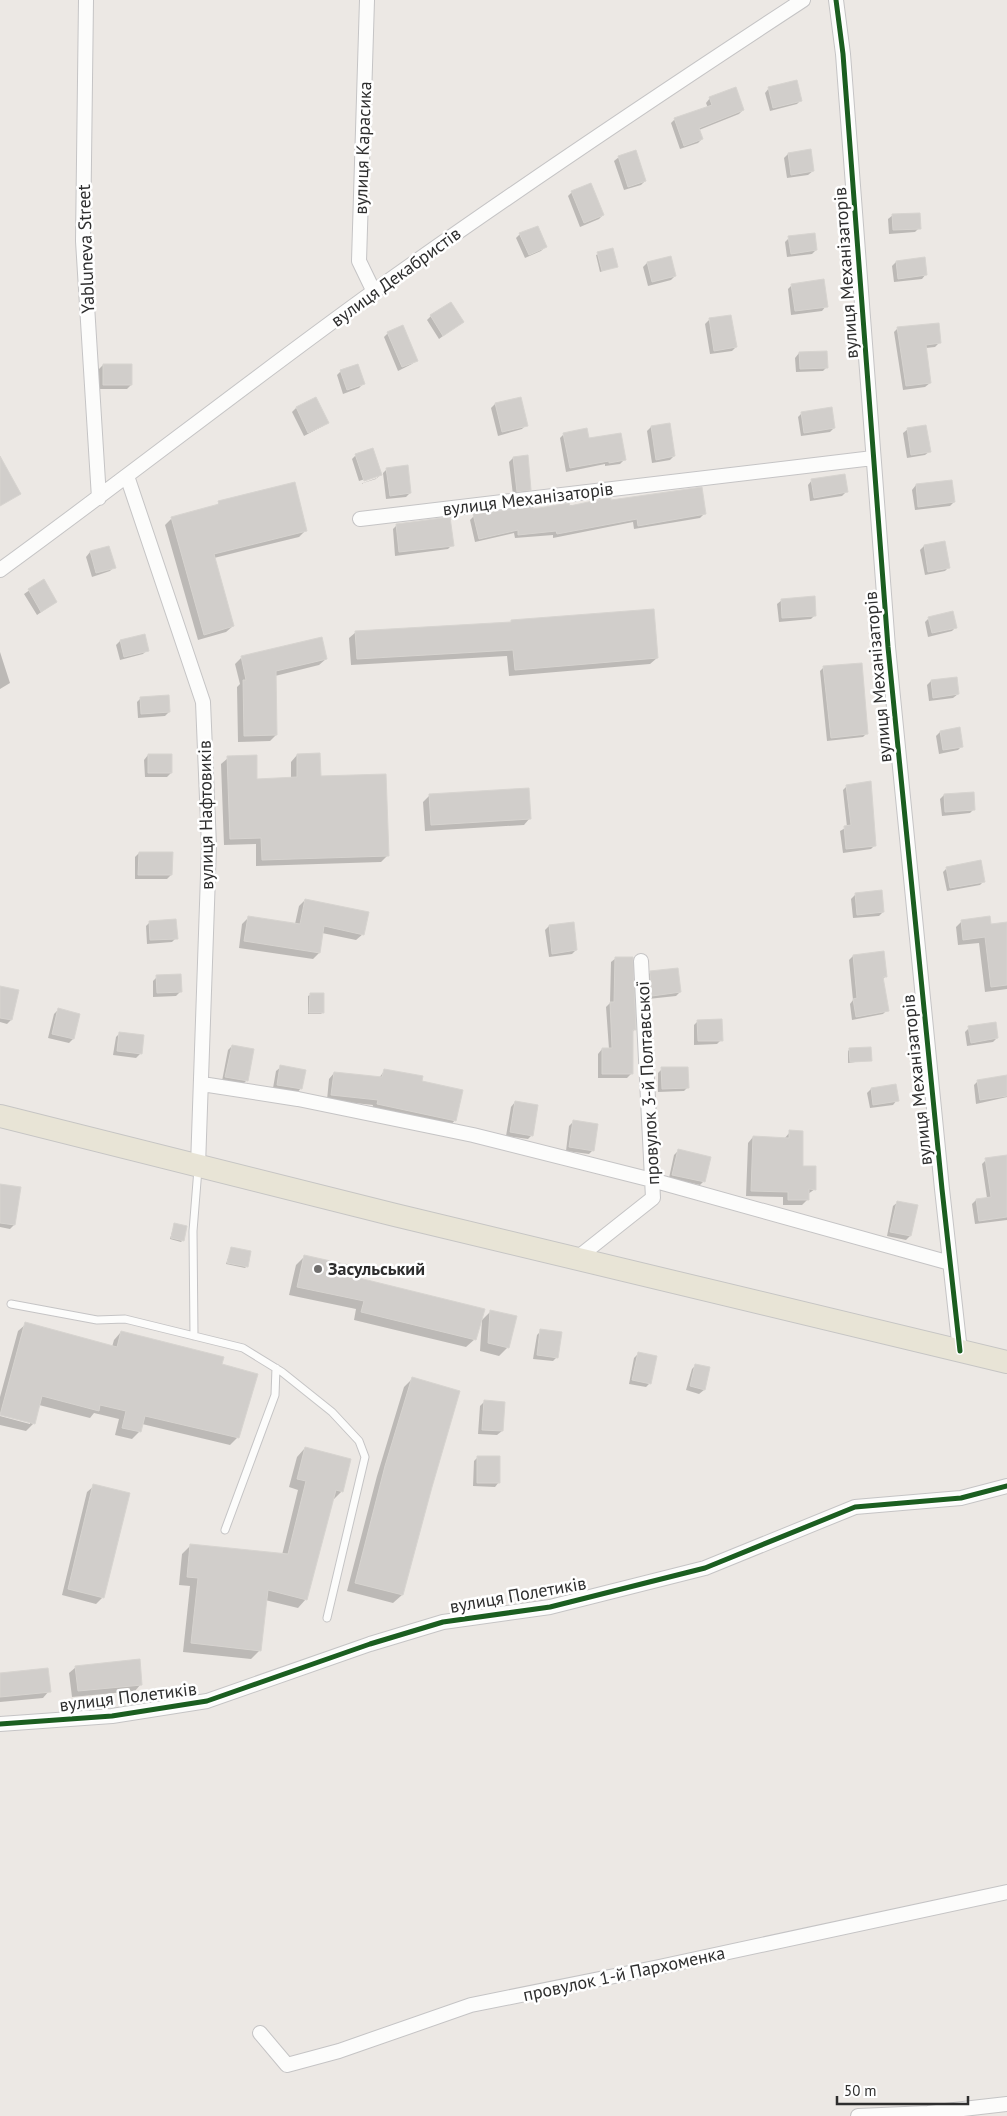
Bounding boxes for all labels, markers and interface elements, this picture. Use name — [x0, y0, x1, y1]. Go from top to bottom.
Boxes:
street label: вулиця Карасика — [349, 81, 376, 215]
street label: Yabluneva Street — [72, 184, 99, 314]
street label: вулиця Механізаторів — [828, 186, 863, 360]
street label: вулиця Декабристів — [326, 222, 465, 331]
street label: вулиця Механізаторів — [441, 477, 615, 520]
street label: вулиця Механізаторів — [859, 590, 896, 764]
street label: вулиця Нафтовиків — [193, 740, 218, 890]
street label: провулок 3-й Полтавської — [631, 980, 664, 1186]
street label: вулиця Механізаторів — [896, 993, 937, 1167]
place label: Засульський — [328, 1257, 425, 1280]
marker: Засульський — [312, 1263, 324, 1275]
street label: вулиця Полетиків — [448, 1571, 588, 1618]
street label: вулиця Полетиків — [58, 1677, 198, 1716]
street label: провулок 1-й Пархоменка — [521, 1941, 727, 2006]
scale bar — [837, 2074, 968, 2106]
text: 50 m — [844, 2081, 877, 2100]

